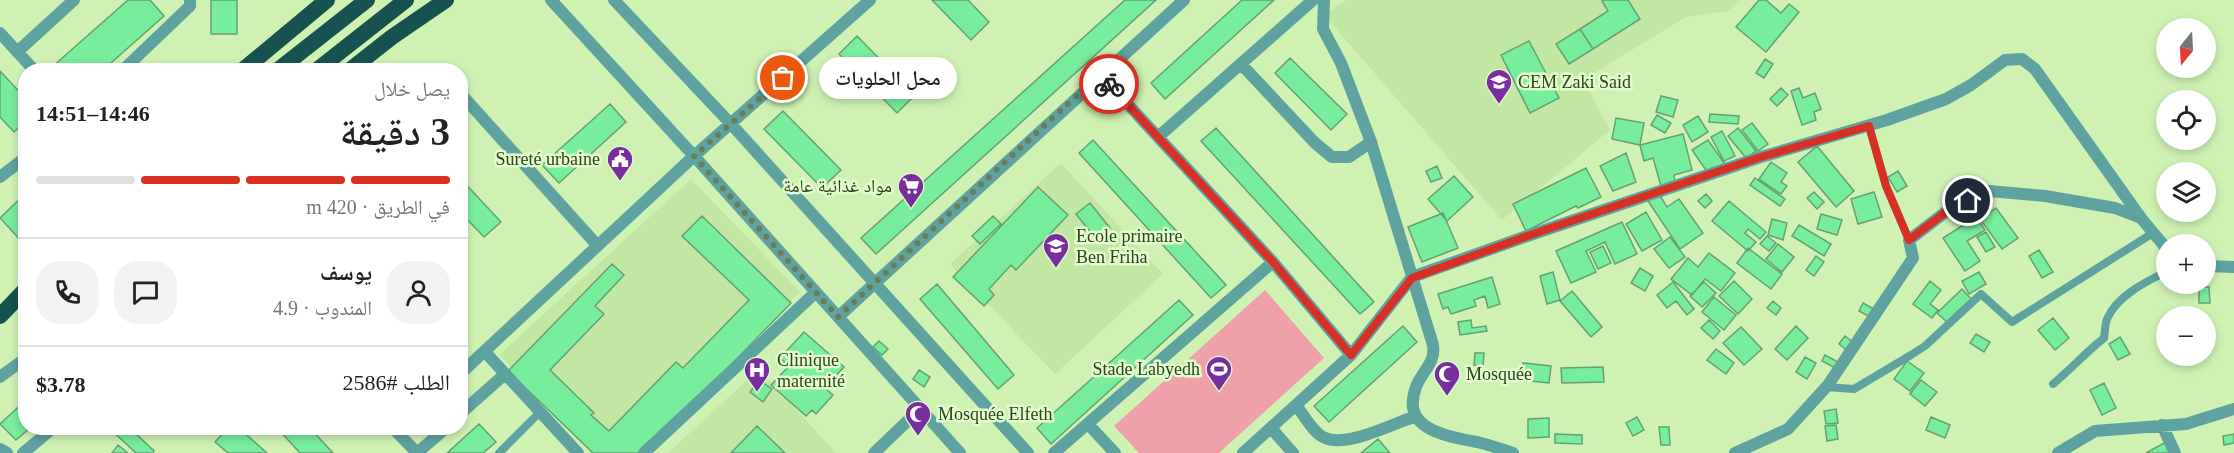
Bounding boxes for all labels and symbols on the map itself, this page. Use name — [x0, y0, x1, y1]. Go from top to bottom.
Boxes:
north arrow — [2156, 18, 2216, 78]
pin — [757, 52, 808, 103]
courier — [1079, 54, 1139, 114]
callout: محل الحلويات — [819, 57, 957, 99]
school or university icon: CEM Zaki Said — [1484, 67, 1514, 105]
place label: CEM Zaki Said — [1518, 72, 1631, 92]
public building icon: Sureté urbaine — [605, 144, 635, 182]
place label: Sureté urbaine — [496, 149, 600, 169]
supermarket icon: مواد غذائية عامة — [896, 171, 926, 209]
pin — [1942, 175, 1993, 226]
place label: مواد غذائية عامة — [783, 176, 892, 196]
place label: Ecole primaire Ben Friha — [1076, 226, 1182, 267]
school or university icon: Ecole primaire Ben Friha — [1041, 231, 1071, 269]
place label: Clinique maternité — [777, 350, 845, 391]
sports icon: Stade Labyedh — [1204, 354, 1234, 392]
hospital icon: Clinique maternité — [742, 355, 772, 393]
place label: Stade Labyedh — [1093, 359, 1200, 379]
mosque icon: Mosquée — [1432, 359, 1462, 397]
place label: Mosquée — [1466, 364, 1532, 384]
mosque icon: Mosquée Elfeth — [903, 399, 933, 437]
place label: Mosquée Elfeth — [938, 404, 1052, 424]

